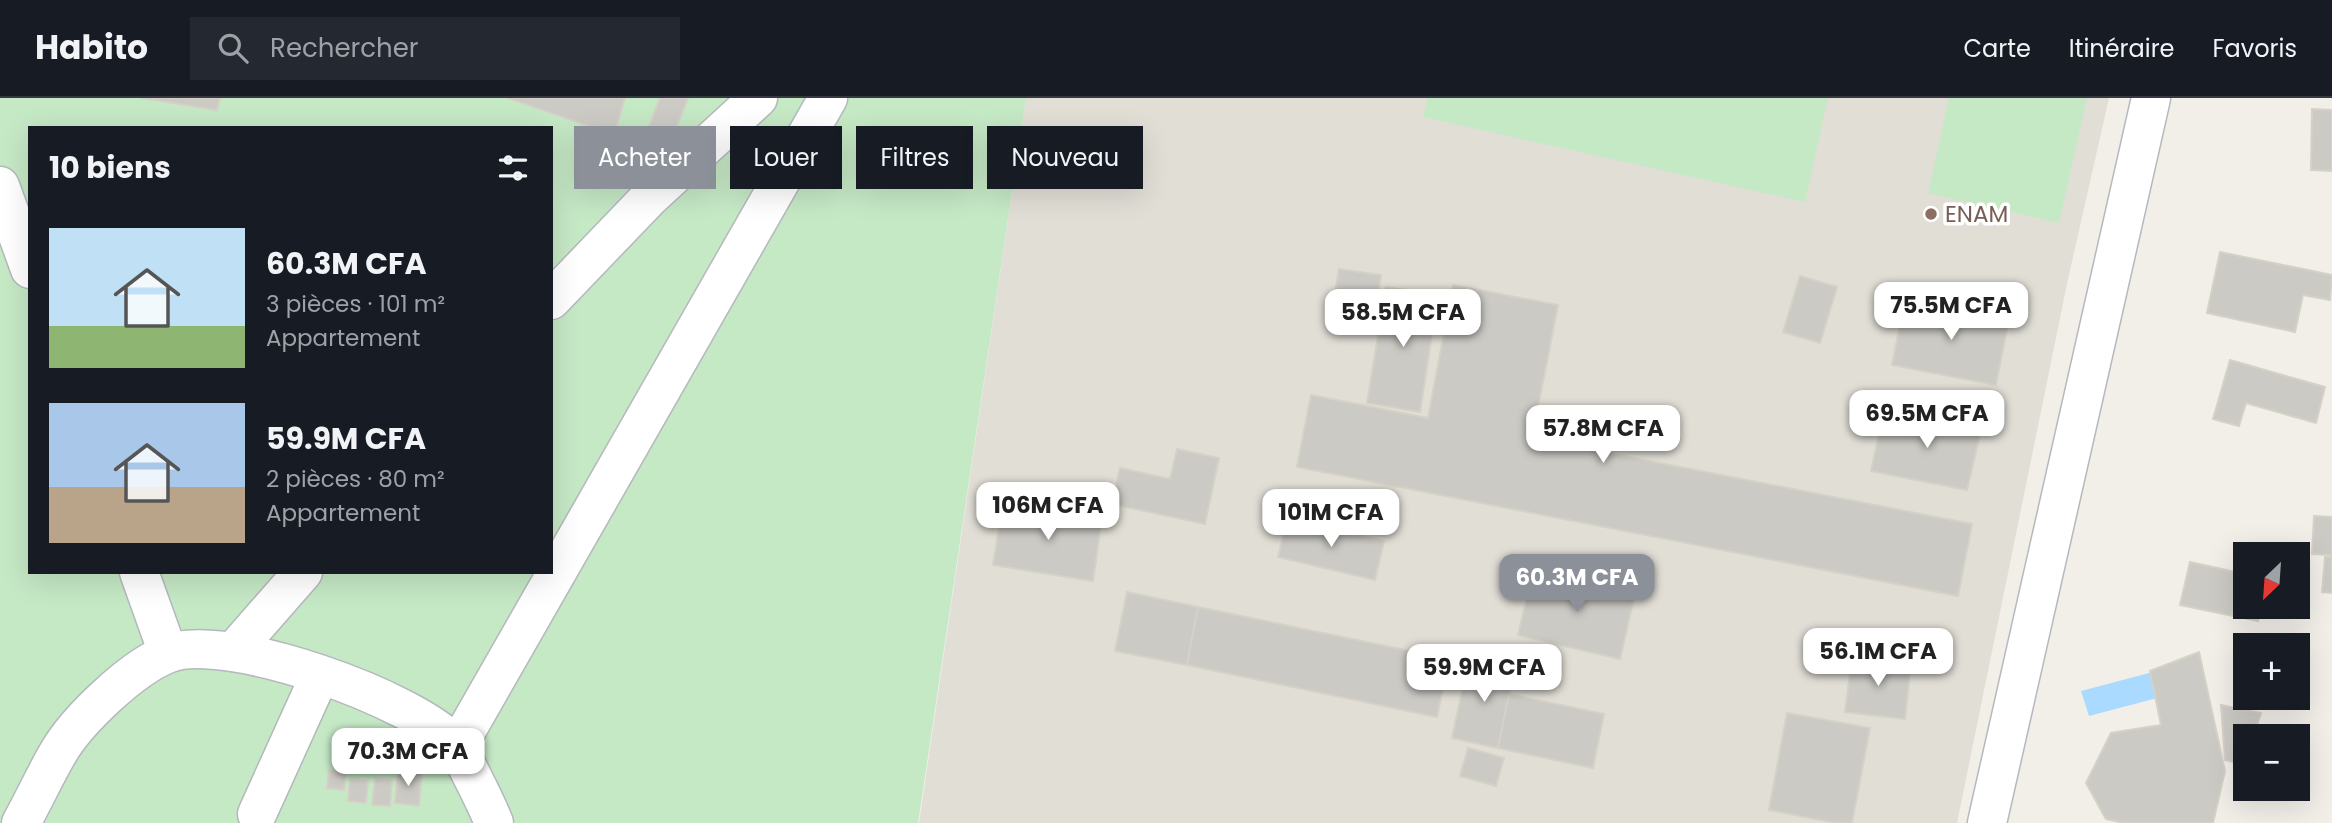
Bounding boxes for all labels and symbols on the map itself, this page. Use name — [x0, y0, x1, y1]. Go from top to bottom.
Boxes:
place label: ENAM — [1945, 198, 2008, 230]
marker: ENAM — [1923, 206, 1939, 222]
pin: 75.5M CFA — [1871, 282, 2031, 342]
pin: 58.5M CFA — [1323, 289, 1483, 349]
pin: 69.5M CFA — [1847, 390, 2007, 450]
pin: 57.8M CFA — [1523, 406, 1683, 465]
pin: 106M CFA — [976, 482, 1120, 542]
pin: 101M CFA — [1259, 490, 1403, 549]
north arrow — [2233, 542, 2310, 620]
pin: 60.3M CFA — [1497, 554, 1657, 614]
pin: 56.1M CFA — [1798, 628, 1958, 688]
pin: 59.9M CFA — [1404, 644, 1564, 704]
pin: 70.3M CFA — [328, 728, 488, 788]

